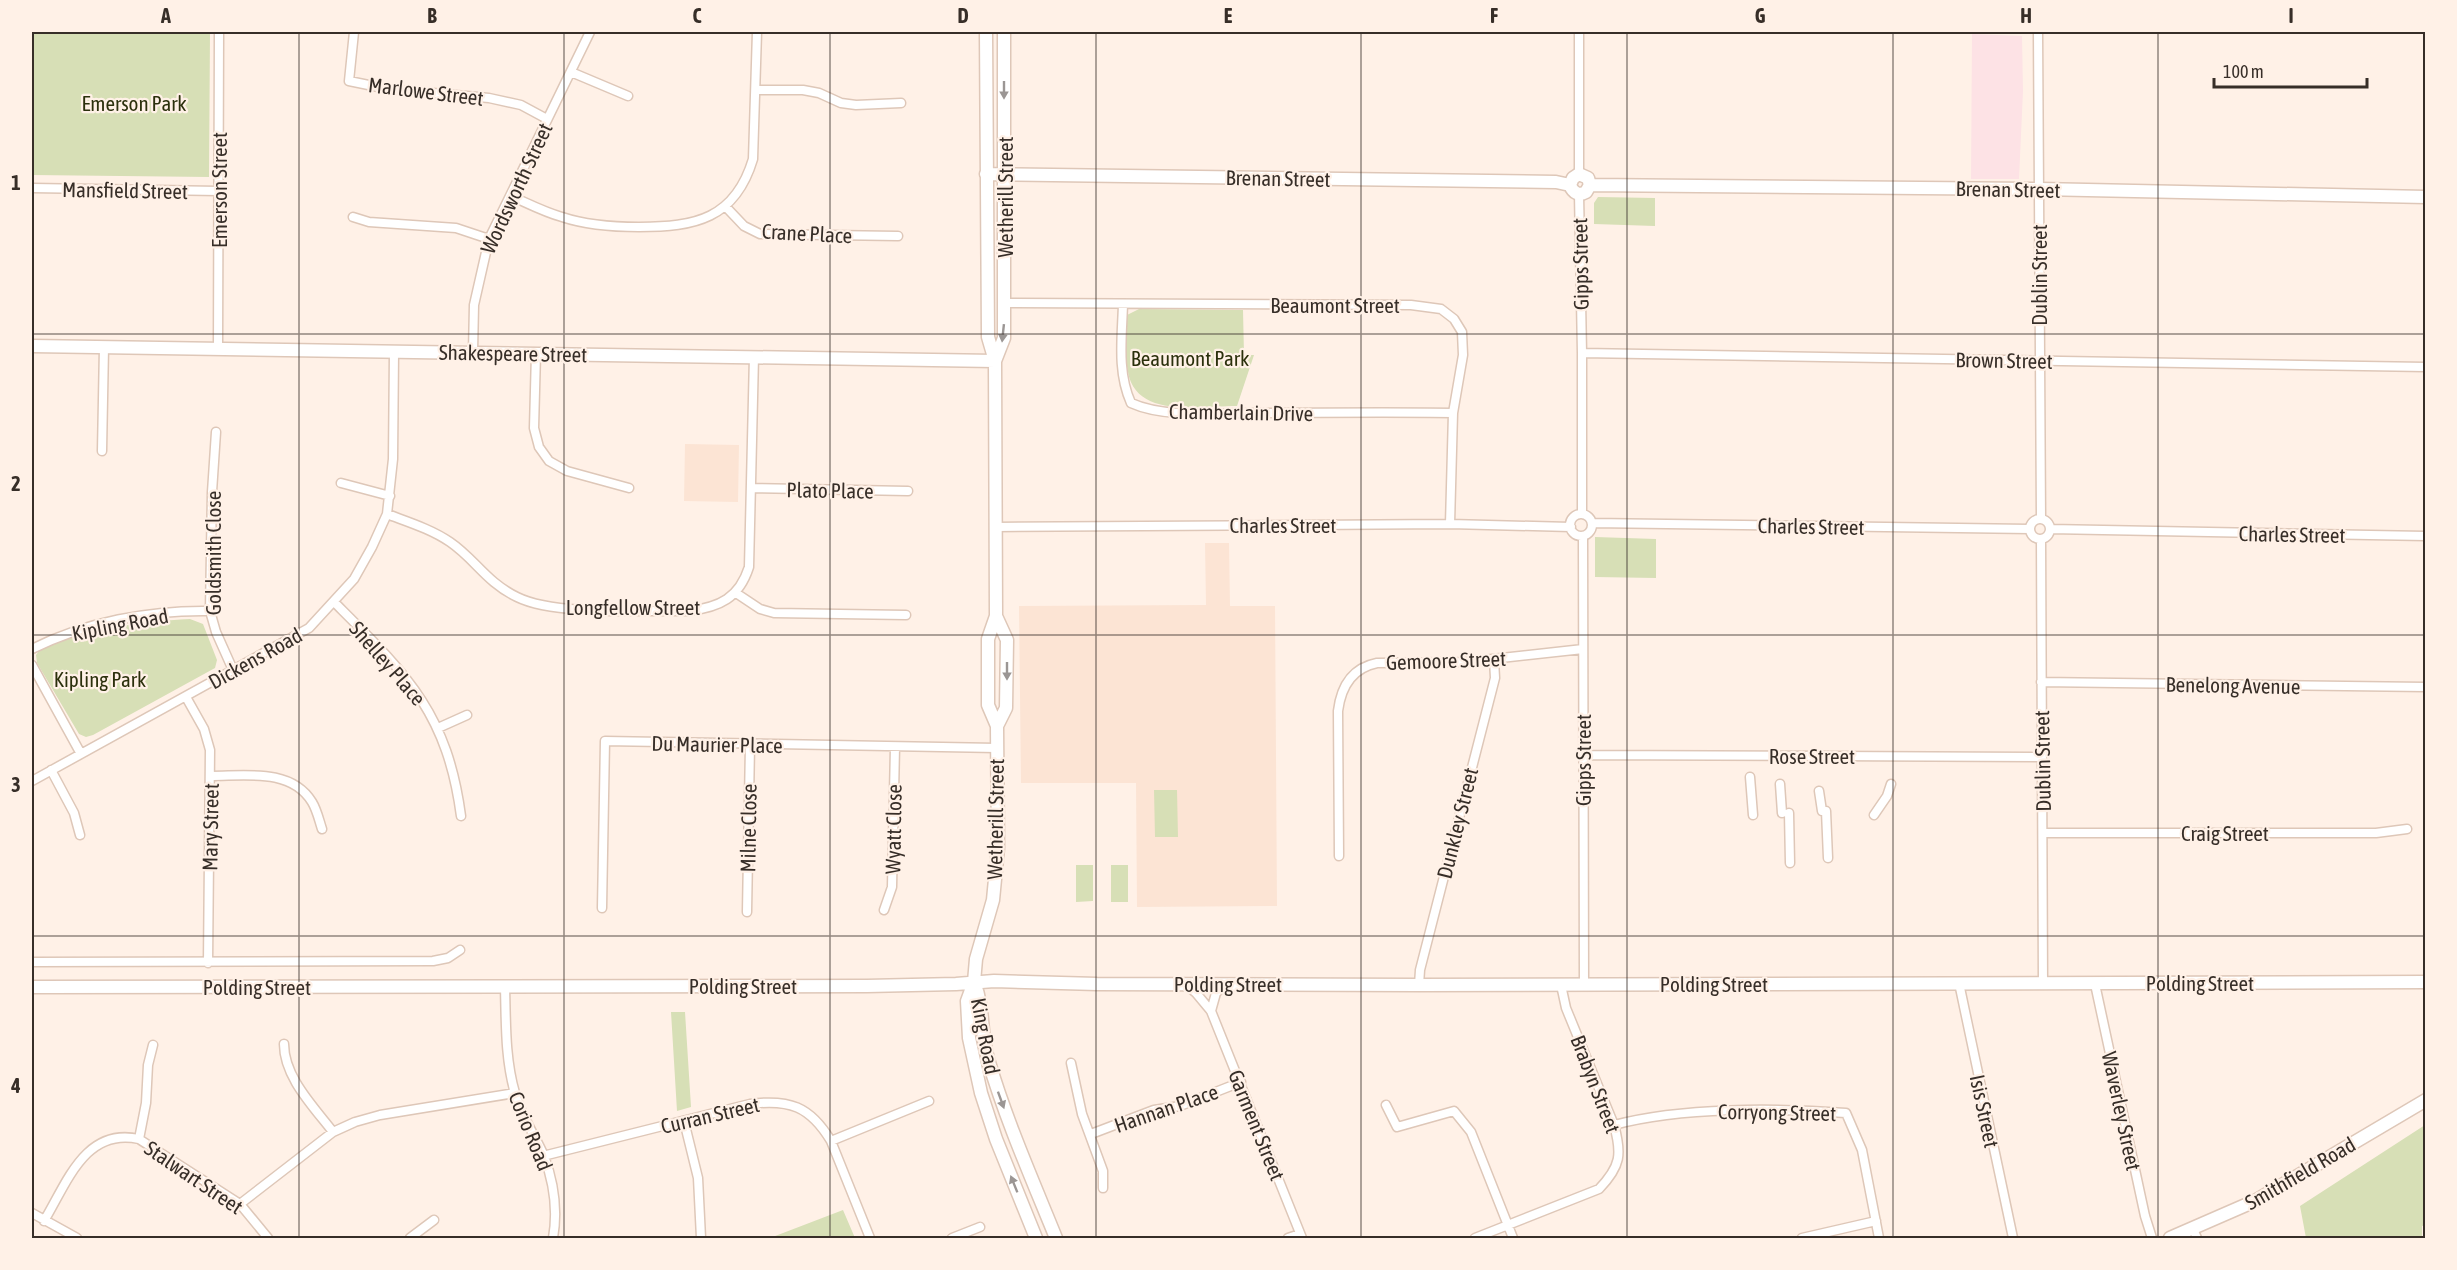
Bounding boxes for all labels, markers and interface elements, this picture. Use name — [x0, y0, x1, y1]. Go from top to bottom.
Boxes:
text: A — [160, 4, 171, 27]
text: B — [427, 4, 437, 27]
text: C — [693, 4, 702, 27]
text: D — [957, 4, 969, 27]
text: E — [1224, 4, 1233, 27]
text: F — [1490, 4, 1498, 27]
text: G — [1755, 4, 1766, 27]
text: H — [2020, 4, 2032, 27]
text: I — [2288, 4, 2294, 27]
scale bar — [2214, 51, 2367, 89]
text: 100 m — [2223, 61, 2264, 82]
street label: Marlowe Street — [367, 72, 485, 110]
one-way arrow — [999, 80, 1009, 99]
park label: Emerson Park — [81, 91, 187, 115]
street label: Wordsworth Street — [475, 119, 557, 257]
street label: Emerson Street — [207, 132, 231, 248]
street label: Wetherill Street — [993, 136, 1017, 258]
street label: Brenan Street — [1225, 165, 1331, 191]
text: 1 — [11, 171, 21, 194]
street label: Brenan Street — [1955, 176, 2061, 202]
street label: Mansfield Street — [62, 177, 188, 203]
street label: Gipps Street — [1567, 218, 1593, 310]
street label: Crane Place — [761, 219, 853, 247]
street label: Dublin Street — [2027, 224, 2051, 326]
street label: Beaumont Street — [1270, 293, 1400, 317]
one-way arrow — [998, 323, 1008, 342]
street label: Shakespeare Street — [439, 340, 587, 366]
park label: Beaumont Park — [1131, 346, 1249, 370]
street label: Brown Street — [1955, 347, 2053, 373]
street label: Chamberlain Drive — [1169, 399, 1313, 425]
text: 2 — [11, 472, 21, 495]
street label: Plato Place — [786, 477, 874, 503]
street label: Goldsmith Close — [201, 491, 225, 615]
street label: Charles Street — [1230, 513, 1336, 537]
street label: Charles Street — [1757, 513, 1865, 539]
street label: Charles Street — [2238, 521, 2346, 547]
street label: Longfellow Street — [566, 595, 700, 619]
street label: Kipling Road — [70, 603, 170, 645]
street label: Shelley Place — [345, 616, 431, 710]
street label: Dickens Road — [204, 622, 306, 694]
street label: Gemoore Street — [1386, 646, 1506, 674]
one-way arrow — [1002, 661, 1012, 680]
park label: Kipling Park — [54, 667, 146, 691]
street label: Benelong Avenue — [2165, 672, 2301, 698]
street label: Dublin Street — [2029, 710, 2055, 812]
street label: Gipps Street — [1571, 714, 1595, 806]
street label: Du Maurier Place — [651, 731, 783, 757]
street label: Rose Street — [1769, 744, 1855, 768]
street label: Wetherill Street — [982, 758, 1008, 880]
street label: Dunkley Street — [1432, 765, 1482, 881]
text: 3 — [11, 773, 21, 796]
street label: Mary Street — [197, 783, 223, 871]
street label: Milne Close — [735, 783, 761, 873]
street label: Wyatt Close — [880, 784, 906, 874]
street label: Craig Street — [2181, 821, 2269, 845]
street label: Polding Street — [2146, 971, 2254, 995]
street label: Polding Street — [1174, 972, 1282, 996]
street label: Polding Street — [1660, 972, 1768, 996]
street label: Polding Street — [689, 974, 797, 998]
street label: Polding Street — [203, 975, 311, 999]
street label: King Road — [967, 996, 1005, 1076]
street label: Brabyn Street — [1566, 1032, 1626, 1136]
street label: Waverley Street — [2098, 1049, 2146, 1173]
street label: Garment Street — [1224, 1066, 1290, 1184]
street label: Isis Street — [1966, 1072, 2004, 1150]
text: 4 — [10, 1074, 21, 1097]
street label: Hannan Place — [1111, 1079, 1221, 1137]
street label: Corio Road — [504, 1088, 558, 1174]
one-way arrow — [997, 1091, 1006, 1109]
street label: Curran Street — [658, 1092, 762, 1138]
street label: Corryong Street — [1718, 1099, 1836, 1125]
street label: Smithfield Road — [2241, 1132, 2359, 1214]
street label: Stalwart Street — [140, 1135, 248, 1219]
one-way arrow — [1009, 1175, 1018, 1193]

